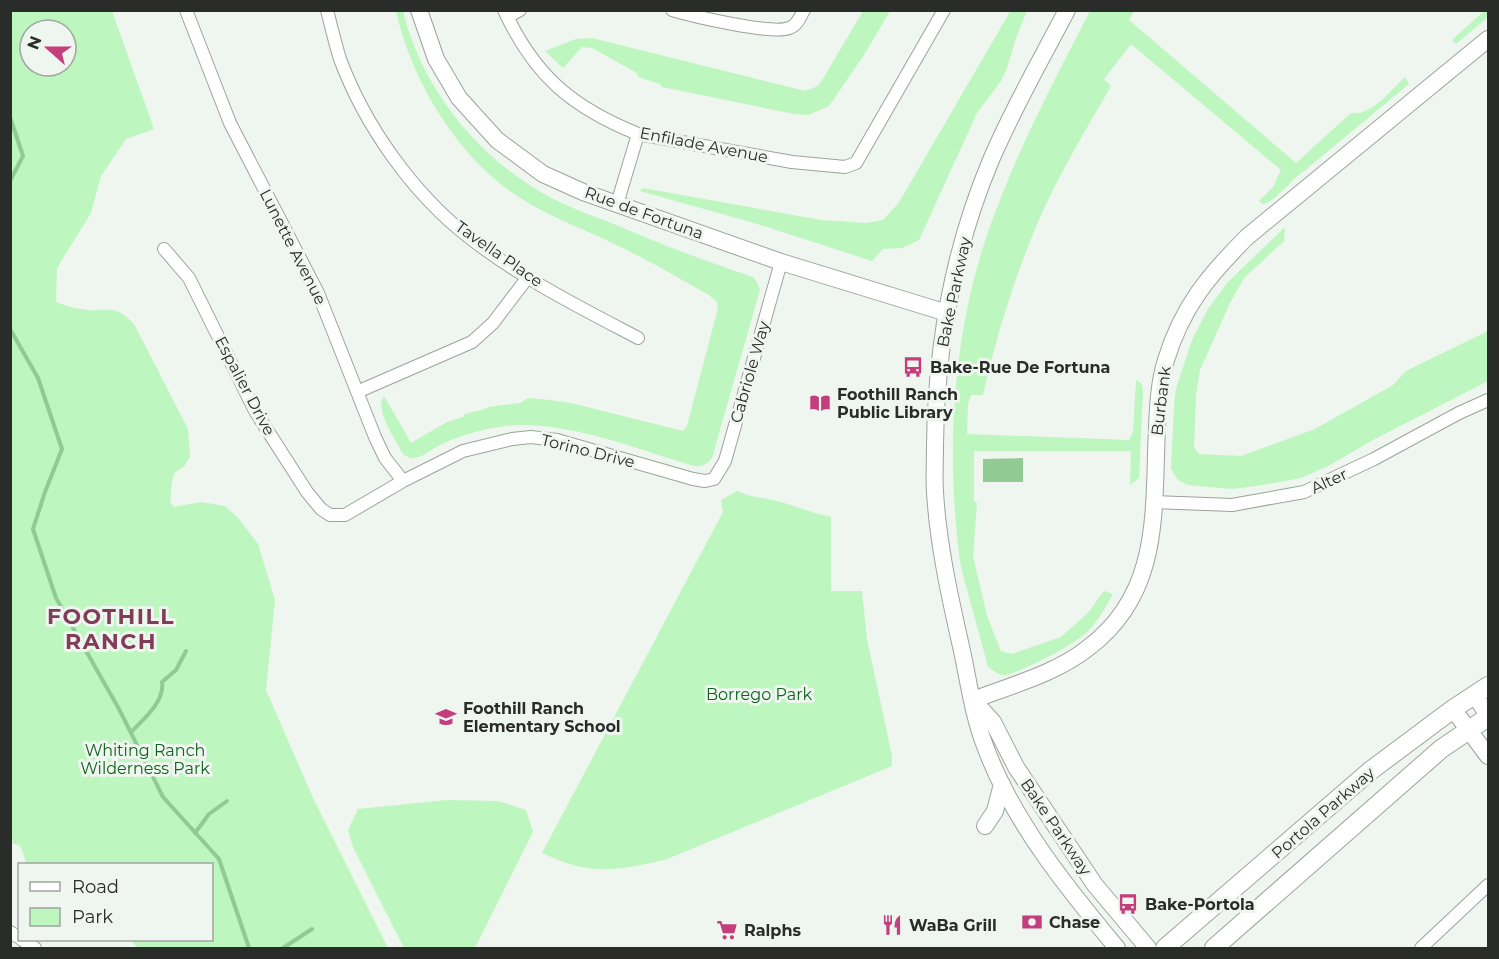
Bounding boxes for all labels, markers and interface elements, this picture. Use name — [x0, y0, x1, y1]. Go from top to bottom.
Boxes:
north arrow — [18, 18, 78, 78]
text: N — [23, 33, 46, 52]
street label: Enfilade Avenue — [638, 123, 770, 167]
street label: Rue de Fortuna — [582, 183, 706, 243]
street label: Lunette Avenue — [256, 186, 330, 308]
street label: Tavella Place — [452, 217, 546, 291]
street label: Bake Parkway — [933, 235, 975, 349]
street label: Cabriole Way — [726, 319, 774, 425]
street label: Espalier Drive — [211, 333, 279, 439]
bus stop icon: Bake-Rue De Fortuna — [901, 355, 925, 379]
place label: Bake-Rue De Fortuna — [930, 358, 1110, 377]
street label: Burbank — [1147, 365, 1175, 437]
place label: Foothill Ranch Public Library — [837, 385, 958, 422]
library icon: Foothill Ranch Public Library — [808, 391, 832, 415]
street label: Torino Drive — [539, 430, 637, 472]
street label: Alter — [1308, 464, 1350, 498]
district label: FOOTHILL RANCH — [47, 603, 175, 655]
park label: Borrego Park — [706, 685, 812, 704]
place label: Foothill Ranch Elementary School — [463, 699, 621, 736]
school or university icon: Foothill Ranch Elementary School — [434, 705, 458, 729]
park label: Whiting Ranch Wilderness Park — [80, 741, 210, 778]
street label: Portola Parkway — [1268, 763, 1378, 863]
street label: Bake Parkway — [1017, 775, 1095, 879]
legend — [18, 863, 213, 941]
text: Road — [72, 876, 119, 898]
bus stop icon: Bake-Portola — [1116, 892, 1140, 916]
place label: Bake-Portola — [1145, 895, 1255, 914]
text: Park — [72, 906, 113, 928]
bank icon: Chase — [1020, 910, 1044, 934]
restaurant icon: WaBa Grill — [880, 913, 904, 937]
place label: Chase — [1049, 913, 1100, 932]
place label: WaBa Grill — [909, 916, 997, 935]
supermarket icon: Ralphs — [715, 918, 739, 942]
place label: Ralphs — [744, 921, 801, 940]

